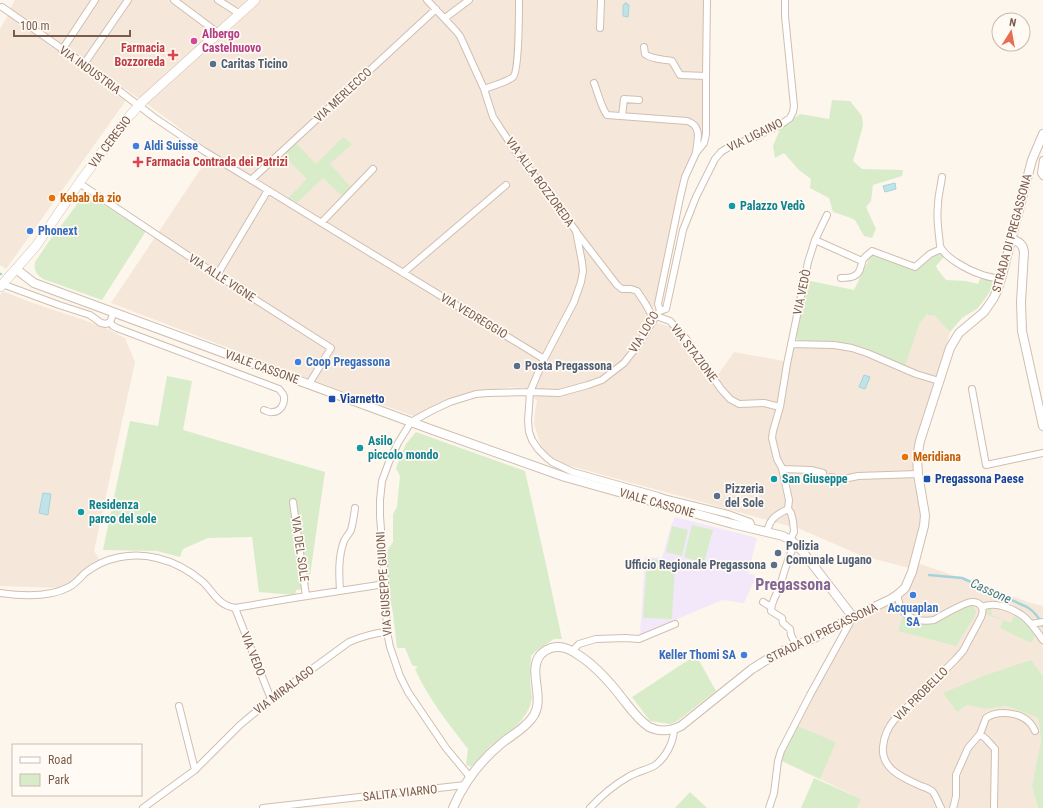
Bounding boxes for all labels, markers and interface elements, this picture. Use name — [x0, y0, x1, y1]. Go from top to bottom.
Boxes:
scale bar — [14, 12, 130, 38]
north arrow — [991, 12, 1031, 52]
text: N — [1008, 16, 1018, 30]
text: 100 m — [20, 19, 50, 33]
place label: Albergo Castelnuovo — [202, 27, 261, 55]
marker: Albergo Castelnuovo — [189, 36, 199, 46]
place label: Farmacia Bozzoreda — [114, 41, 165, 69]
street label: VIA INDUSTRIA — [57, 43, 123, 97]
marker: Farmacia Bozzoreda — [168, 50, 178, 60]
place label: Caritas Ticino — [221, 57, 288, 71]
marker: Caritas Ticino — [208, 59, 218, 69]
street label: VIA MERLECCO — [311, 65, 375, 125]
street label: VIA CERESIO — [86, 113, 134, 171]
street label: VIA LIGAINO — [725, 116, 785, 154]
street label: VIA ALLA BOZZOREDA — [503, 135, 577, 229]
place label: Aldi Suisse — [144, 139, 198, 153]
marker: Aldi Suisse — [131, 141, 141, 151]
place label: Farmacia Contrada dei Patrizi — [146, 155, 288, 169]
marker: Farmacia Contrada dei Patrizi — [133, 157, 143, 167]
street label: STRADA DI PREGASSONA — [989, 172, 1035, 294]
place label: Kebab da zio — [60, 191, 121, 205]
marker: Kebab da zio — [47, 193, 57, 203]
place label: Palazzo Vedò — [740, 199, 805, 213]
marker: Palazzo Vedò — [727, 201, 737, 211]
place label: Phonext — [38, 224, 78, 238]
marker: Phonext — [25, 226, 35, 236]
street label: VIA ALLE VIGNE — [186, 251, 258, 305]
street label: VIA VEDÒ — [789, 268, 814, 316]
street label: VIA VEDREGGIO — [438, 290, 510, 342]
street label: VIA LOCO — [626, 309, 662, 355]
street label: VIA STAZIONE — [668, 322, 720, 385]
street label: VIALE CASSONE — [223, 347, 301, 387]
place label: Coop Pregassona — [306, 355, 390, 369]
marker: Coop Pregassona — [293, 357, 303, 367]
place label: Posta Pregassona — [525, 359, 612, 373]
marker: Posta Pregassona — [512, 361, 522, 371]
place label: Viarnetto — [340, 392, 384, 406]
marker: Viarnetto — [327, 394, 337, 404]
place label: Asilo piccolo mondo — [368, 434, 438, 462]
marker: Asilo piccolo mondo — [355, 443, 365, 453]
place label: Meridiana — [913, 450, 961, 464]
marker: Meridiana — [900, 452, 910, 462]
place label: San Giuseppe — [782, 472, 848, 486]
place label: Pregassona Paese — [935, 472, 1024, 486]
marker: San Giuseppe — [769, 474, 779, 484]
marker: Pregassona Paese — [922, 474, 932, 484]
place label: Pizzeria del Sole — [725, 482, 764, 510]
street label: VIALE CASSONE — [618, 486, 696, 520]
marker: Pizzeria del Sole — [712, 491, 722, 501]
place label: Residenza parco del sole — [89, 498, 157, 526]
marker: Residenza parco del sole — [76, 507, 86, 517]
street label: VIA DEL SOLE — [288, 515, 312, 583]
street label: VIA GIUSEPPE GUIONI — [373, 531, 395, 637]
place label: Polizia Comunale Lugano — [786, 539, 872, 567]
marker: Polizia Comunale Lugano — [773, 548, 783, 558]
place label: Ufficio Regionale Pregassona — [625, 558, 766, 572]
marker: Ufficio Regionale Pregassona — [769, 560, 779, 570]
district label: Pregassona — [755, 575, 831, 594]
water label: Cassone — [968, 575, 1014, 607]
marker: Acquaplan SA — [908, 590, 918, 600]
street label: STRADA DI PREGASSONA — [764, 600, 880, 666]
place label: Acquaplan SA — [888, 601, 938, 629]
street label: VIA VEDO — [238, 630, 268, 678]
place label: Keller Thomi SA — [659, 648, 737, 662]
marker: Keller Thomi SA — [739, 650, 749, 660]
street label: VIA MIRALAGO — [251, 663, 317, 717]
street label: VIA PROBELLO — [891, 664, 951, 724]
legend — [12, 744, 142, 796]
text: Road — [48, 753, 72, 767]
text: Park — [48, 773, 70, 787]
street label: SALITA VIARNO — [362, 782, 438, 804]

